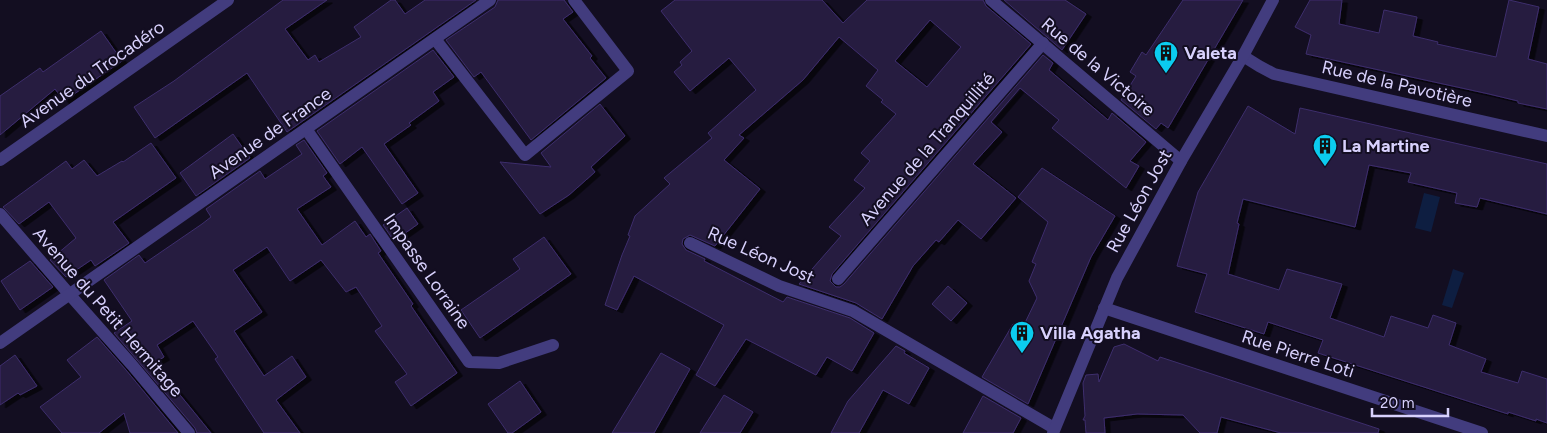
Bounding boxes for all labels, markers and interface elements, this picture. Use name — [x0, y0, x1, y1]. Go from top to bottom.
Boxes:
street label: Rue de la Victoire — [1037, 13, 1159, 121]
street label: Avenue du Trocadéro — [15, 16, 169, 132]
building icon: Valeta — [1153, 40, 1179, 74]
place label: Valeta — [1184, 42, 1237, 64]
street label: Rue de la Pavotière — [1320, 56, 1474, 112]
street label: Avenue de la Tranquillité — [855, 68, 1000, 230]
street label: Avenue de France — [204, 82, 336, 183]
building icon: La Martine — [1312, 133, 1338, 167]
place label: La Martine — [1342, 135, 1430, 157]
street label: Rue Léon Jost — [1102, 145, 1177, 256]
street label: Impasse Lorraine — [379, 209, 475, 333]
street label: Rue Léon Jost — [704, 222, 818, 288]
street label: Avenue du Petit Hermitage — [28, 223, 188, 402]
building icon: Villa Agatha — [1009, 320, 1035, 354]
place label: Villa Agatha — [1040, 322, 1141, 344]
street label: Rue Pierre Loti — [1239, 325, 1357, 383]
scale bar — [1372, 386, 1448, 418]
text: 20 m — [1380, 394, 1414, 412]

